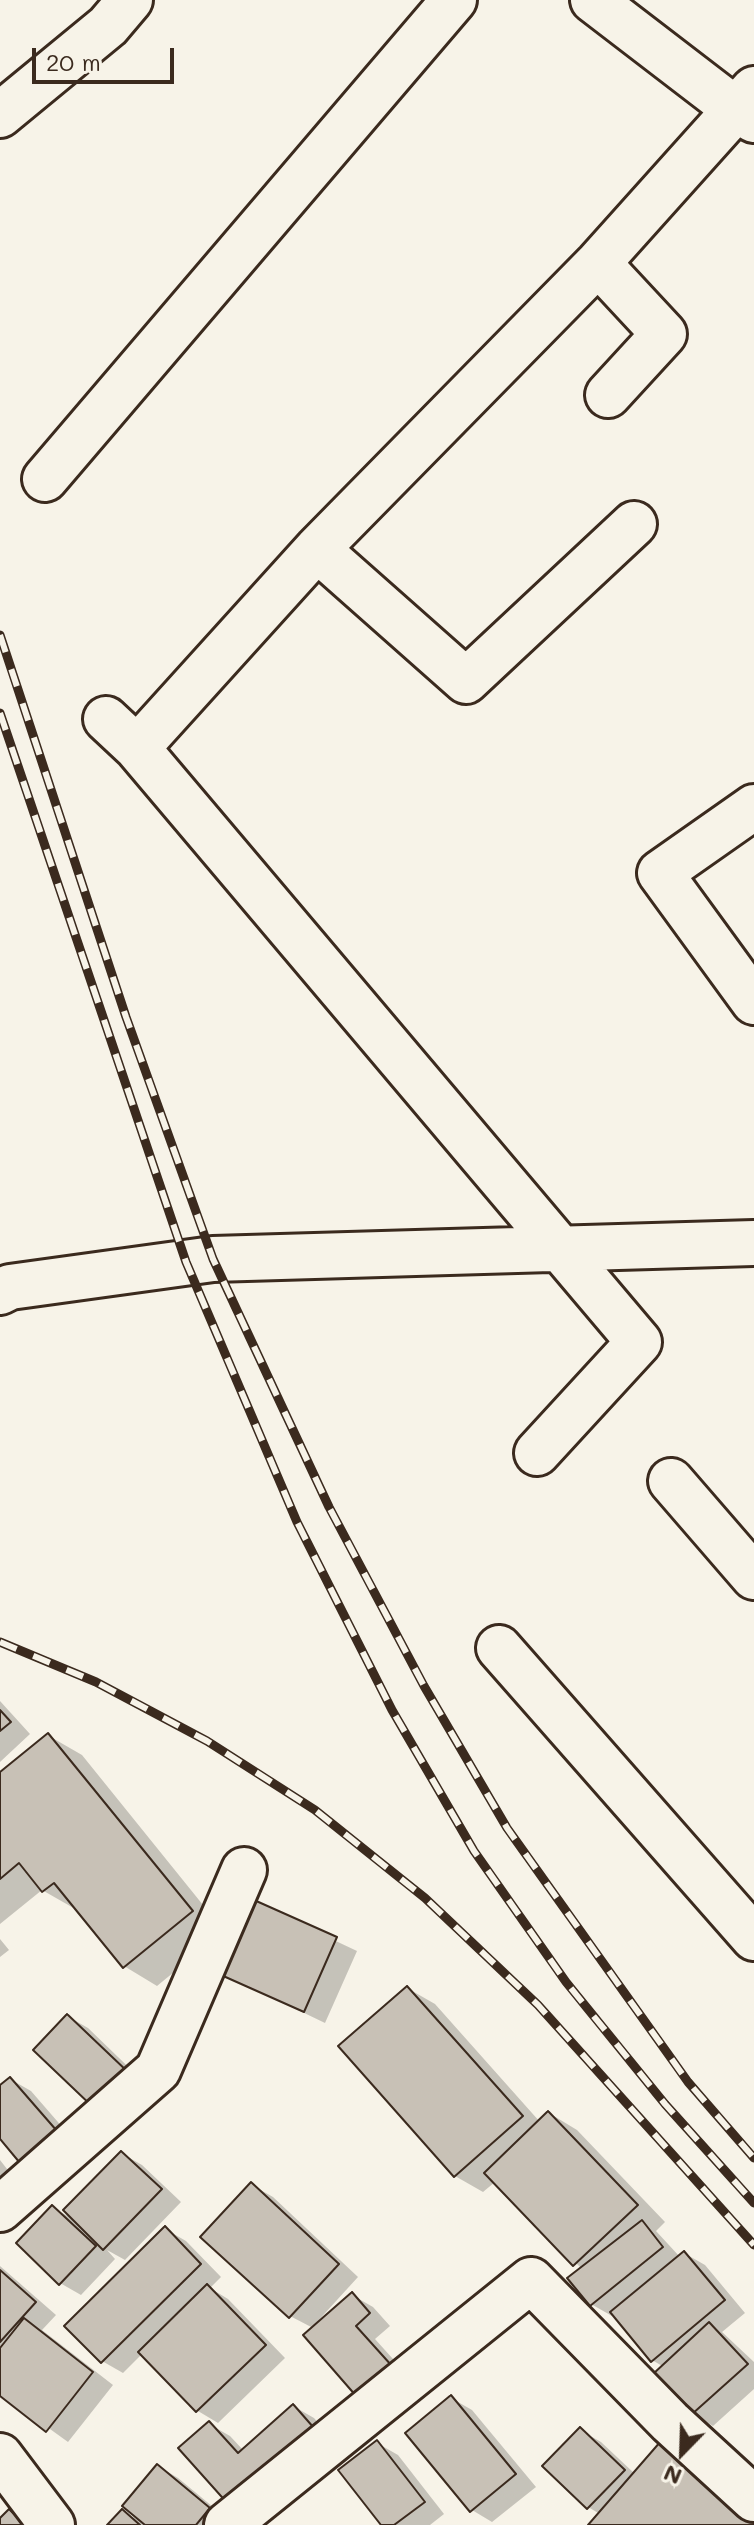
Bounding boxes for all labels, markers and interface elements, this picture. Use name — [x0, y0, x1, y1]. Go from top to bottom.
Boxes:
scale bar — [36, 32, 178, 82]
text: 20 m — [46, 46, 101, 77]
north arrow — [642, 2413, 722, 2493]
text: N — [659, 2459, 686, 2492]

